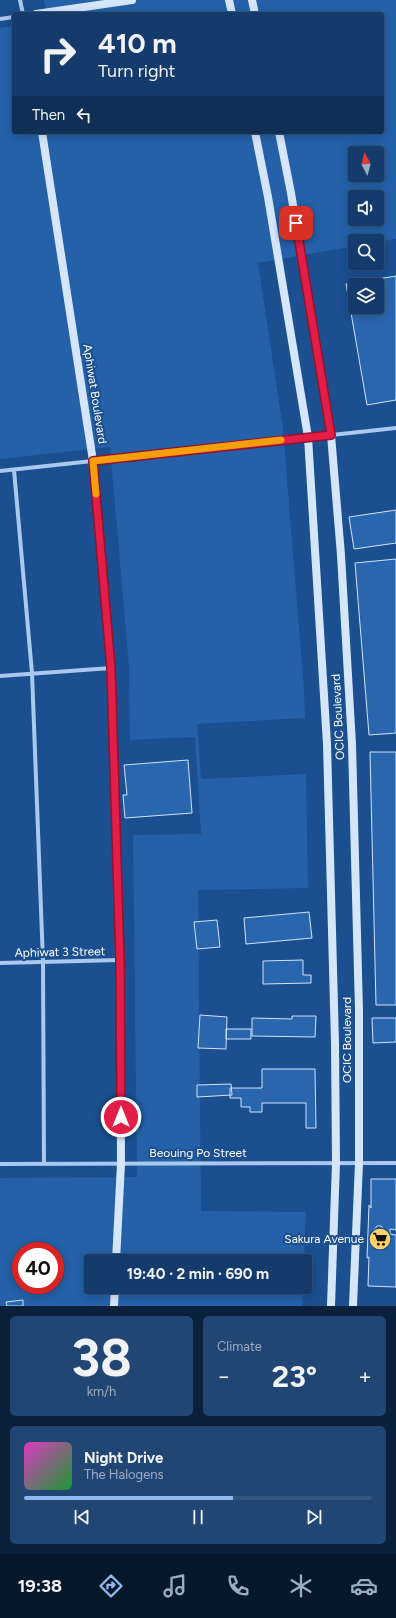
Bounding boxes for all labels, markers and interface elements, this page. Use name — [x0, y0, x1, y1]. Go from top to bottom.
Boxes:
text: 410 m — [98, 26, 177, 60]
icon: right — [32, 28, 84, 80]
text: Turn right — [98, 60, 175, 82]
icon: left — [73, 104, 95, 126]
text: Then — [32, 106, 65, 124]
north arrow — [348, 146, 384, 182]
map controls — [348, 146, 384, 314]
button: sound — [348, 190, 384, 226]
pin — [279, 206, 313, 240]
icon: arrive — [285, 212, 307, 234]
button: search — [348, 234, 384, 270]
button: layers — [348, 278, 384, 314]
street label: Aphiwat Boulevard — [80, 343, 110, 445]
street label: OCIC Boulevard — [329, 674, 347, 760]
street label: Aphiwat 3 Street — [15, 944, 106, 960]
street label: OCIC Boulevard — [340, 997, 354, 1083]
position arrow — [100, 1096, 142, 1138]
street label: Beouing Po Street — [149, 1146, 247, 1160]
supermarket icon: Sakura Avenue — [367, 1226, 393, 1252]
place label: Sakura Avenue — [284, 1232, 364, 1246]
speed limit sign: 40 — [12, 1242, 64, 1294]
text: 19:40 · 2 min · 690 m — [127, 1265, 269, 1283]
text: 38 — [71, 1327, 132, 1389]
text: Climate — [217, 1339, 262, 1354]
text: 23° — [272, 1358, 317, 1395]
text: − — [217, 1363, 231, 1390]
text: + — [358, 1363, 372, 1390]
text: km/h — [87, 1384, 116, 1399]
text: Night Drive — [84, 1449, 163, 1467]
text: The Halogens — [84, 1467, 164, 1482]
icon: previous — [71, 1506, 93, 1528]
icon: pause — [187, 1506, 209, 1528]
icon: next — [303, 1506, 325, 1528]
icon: directions — [97, 1572, 125, 1600]
icon: music — [161, 1572, 189, 1600]
icon: phone — [224, 1572, 252, 1600]
icon: climate — [287, 1572, 315, 1600]
icon: car — [350, 1572, 378, 1600]
text: 19:38 — [18, 1575, 62, 1597]

